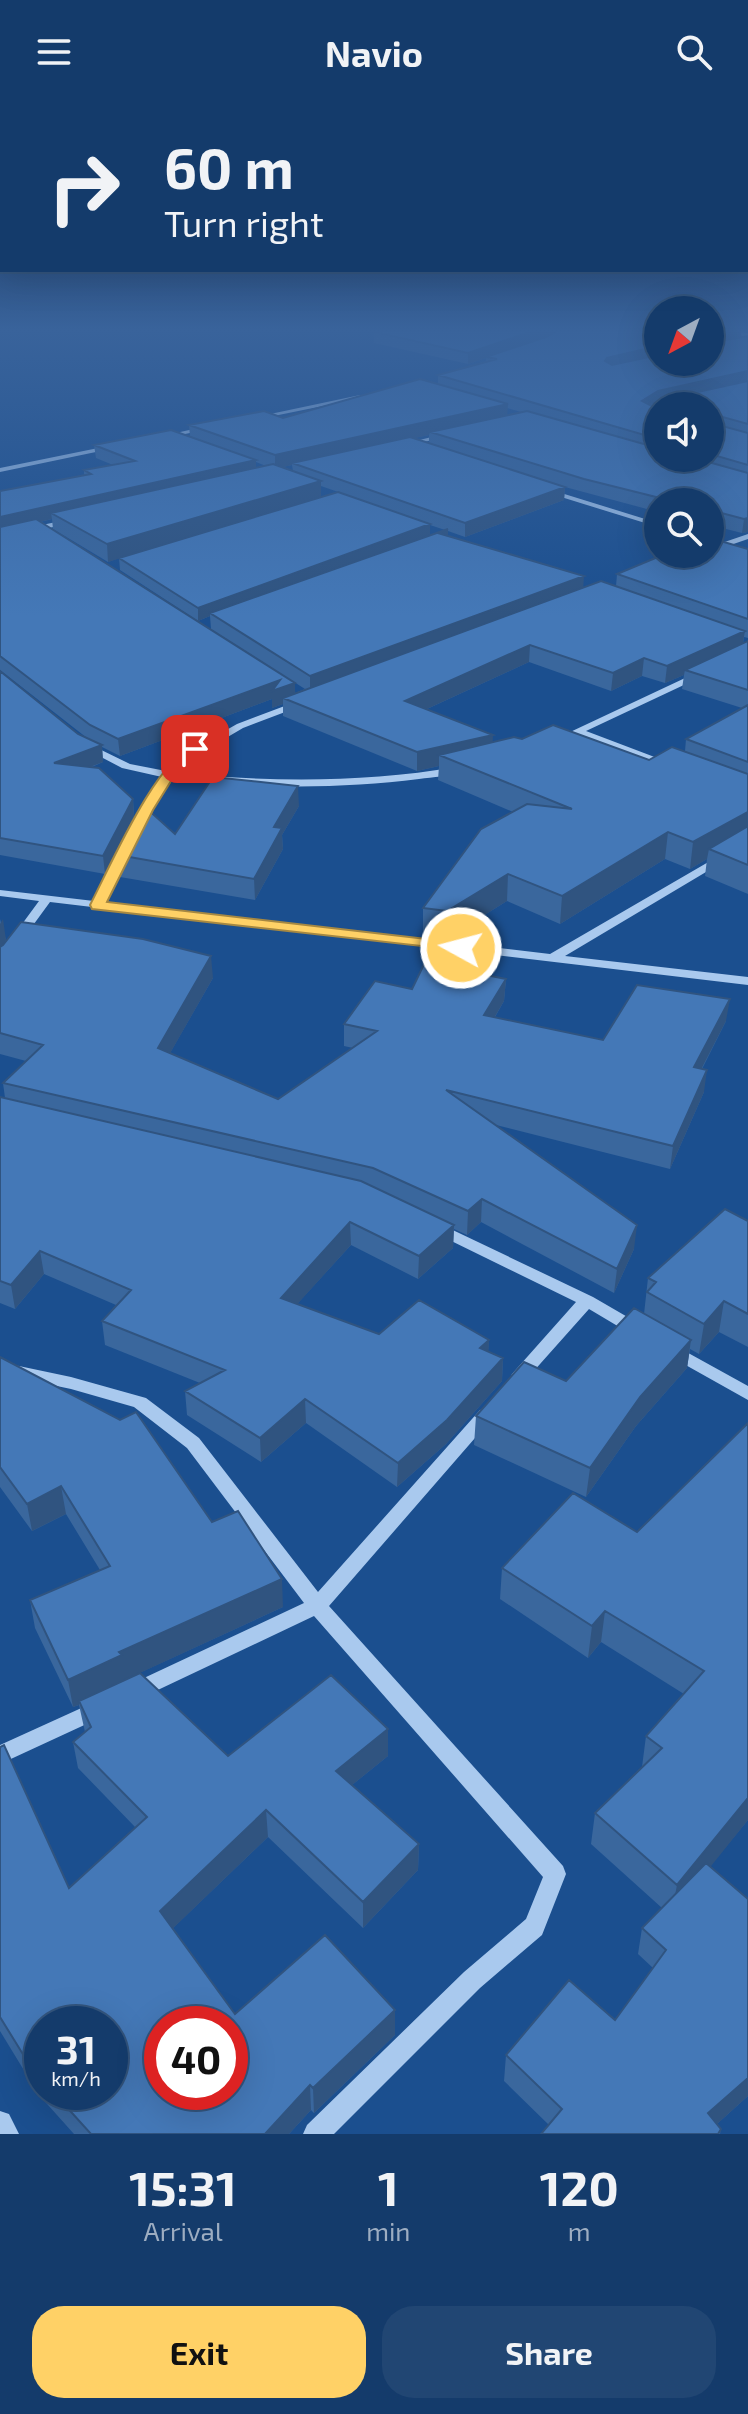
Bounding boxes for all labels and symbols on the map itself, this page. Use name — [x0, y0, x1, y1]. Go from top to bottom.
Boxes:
north arrow — [644, 296, 724, 376]
pin — [161, 715, 229, 783]
position arrow — [419, 906, 503, 990]
speed limit sign: 40 — [144, 2006, 248, 2110]

